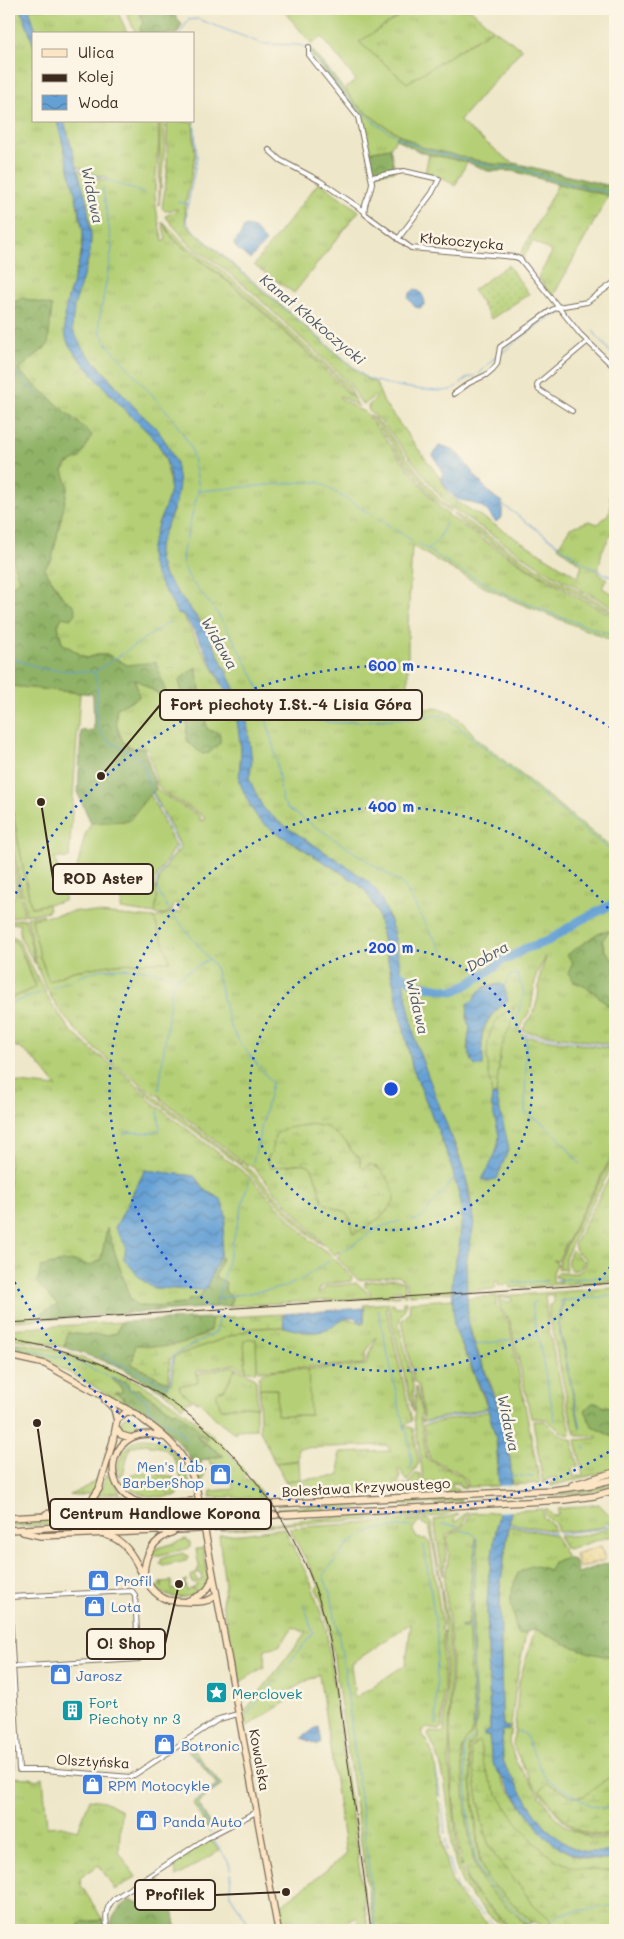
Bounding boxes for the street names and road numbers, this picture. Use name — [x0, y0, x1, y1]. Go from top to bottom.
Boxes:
street label: Kłokoczycka — [419, 228, 505, 254]
street label: Bolesława Krzywoustego — [281, 1473, 451, 1501]
street label: Kowalska — [245, 1727, 275, 1793]
street label: Olsztyńska — [56, 1750, 130, 1772]

